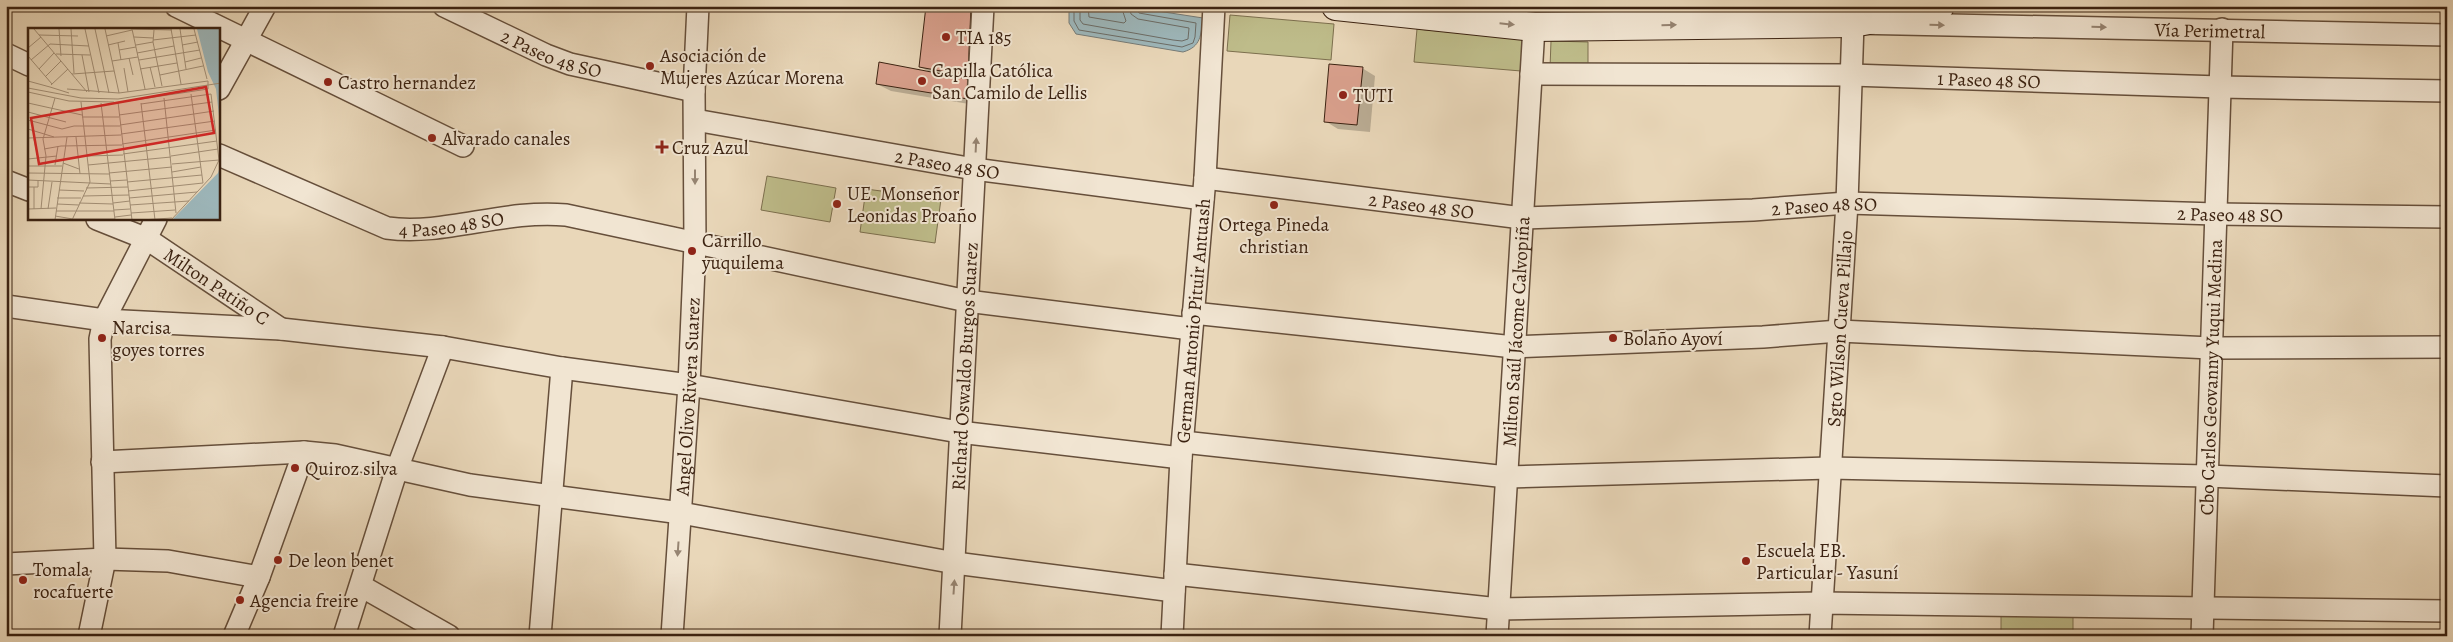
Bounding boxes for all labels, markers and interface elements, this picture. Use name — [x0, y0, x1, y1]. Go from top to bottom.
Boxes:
street label: Vía Perimetral — [2153, 17, 2266, 45]
one-way arrow — [1499, 20, 1515, 28]
one-way arrow — [1661, 21, 1677, 29]
one-way arrow — [1929, 21, 1945, 29]
street label: 2 Paseo 48 SO — [497, 23, 604, 85]
one-way arrow — [2091, 23, 2107, 31]
place label: TIA 185 — [956, 25, 1012, 51]
inset map — [28, 28, 220, 220]
marker: TIA 185 — [940, 31, 952, 43]
place label: Asociación de Mujeres Azúcar Morena — [659, 43, 844, 91]
place label: Capilla Católica San Camilo de Lellis — [932, 58, 1087, 106]
marker: Asociación de Mujeres Azúcar Morena — [644, 60, 656, 72]
street label: 1 Paseo 48 SO — [1937, 66, 2041, 95]
place label: Castro hernandez — [338, 70, 476, 96]
marker: Capilla Católica San Camilo de Lellis — [916, 75, 928, 87]
marker: Castro hernandez — [322, 76, 334, 88]
place label: TUTI — [1353, 83, 1394, 109]
marker: TUTI — [1337, 89, 1349, 101]
place label: Alvarado canales — [441, 126, 571, 152]
marker: Alvarado canales — [426, 132, 438, 144]
place label: Cruz Azul — [672, 135, 749, 161]
one-way arrow — [972, 137, 980, 153]
marker: Cruz Azul — [656, 141, 668, 153]
street label: 2 Paseo 48 SO — [893, 143, 1001, 186]
one-way arrow — [691, 170, 699, 186]
place label: UE. Monseñor Leonidas Proaño — [847, 181, 977, 229]
street label: 2 Paseo 48 SO — [1367, 187, 1475, 226]
street label: 2 Paseo 48 SO — [1770, 191, 1877, 223]
street label: German Antonio Pituir Antuash — [1170, 197, 1217, 444]
marker: UE. Monseñor Leonidas Proaño — [831, 198, 843, 210]
marker: Ortega Pineda christian — [1268, 199, 1280, 211]
street label: 2 Paseo 48 SO — [2177, 201, 2283, 229]
street label: 4 Paseo 48 SO — [398, 206, 506, 244]
place label: Ortega Pineda christian — [1219, 212, 1329, 260]
street label: Milton Saúl Jácome Calvopiña — [1497, 215, 1536, 448]
place label: Carrillo yuquilema — [701, 228, 784, 276]
street label: Sgto Wilson Cueva Pillajo — [1821, 230, 1859, 428]
street label: Cbo Carlos Geovanny Yuqui Medina — [2194, 239, 2229, 516]
street label: Milton Patiño C — [158, 242, 274, 332]
street label: Richard Oswaldo Burgos Suarez — [946, 242, 985, 491]
marker: Carrillo yuquilema — [686, 245, 698, 257]
street label: Angel Olivo Rivera Suarez — [669, 297, 707, 498]
place label: Narcisa goyes torres — [112, 315, 205, 363]
place label: Bolaño Ayoví — [1623, 326, 1723, 352]
marker: Narcisa goyes torres — [96, 332, 108, 344]
marker: Bolaño Ayoví — [1607, 332, 1619, 344]
place label: Quiroz silva — [305, 456, 398, 482]
marker: Quiroz silva — [289, 462, 301, 474]
place label: Escuela EB. Particular - Yasuní — [1756, 538, 1899, 586]
one-way arrow — [674, 542, 682, 558]
place label: De leon benet — [288, 548, 394, 574]
marker: De leon benet — [272, 554, 284, 566]
marker: Escuela EB. Particular - Yasuní — [1740, 555, 1752, 567]
place label: Tomala rocafuerte — [33, 557, 113, 605]
marker: Tomala rocafuerte — [17, 574, 29, 586]
one-way arrow — [950, 579, 958, 595]
place label: Agencia freire — [249, 588, 358, 614]
marker: Agencia freire — [234, 594, 246, 606]

